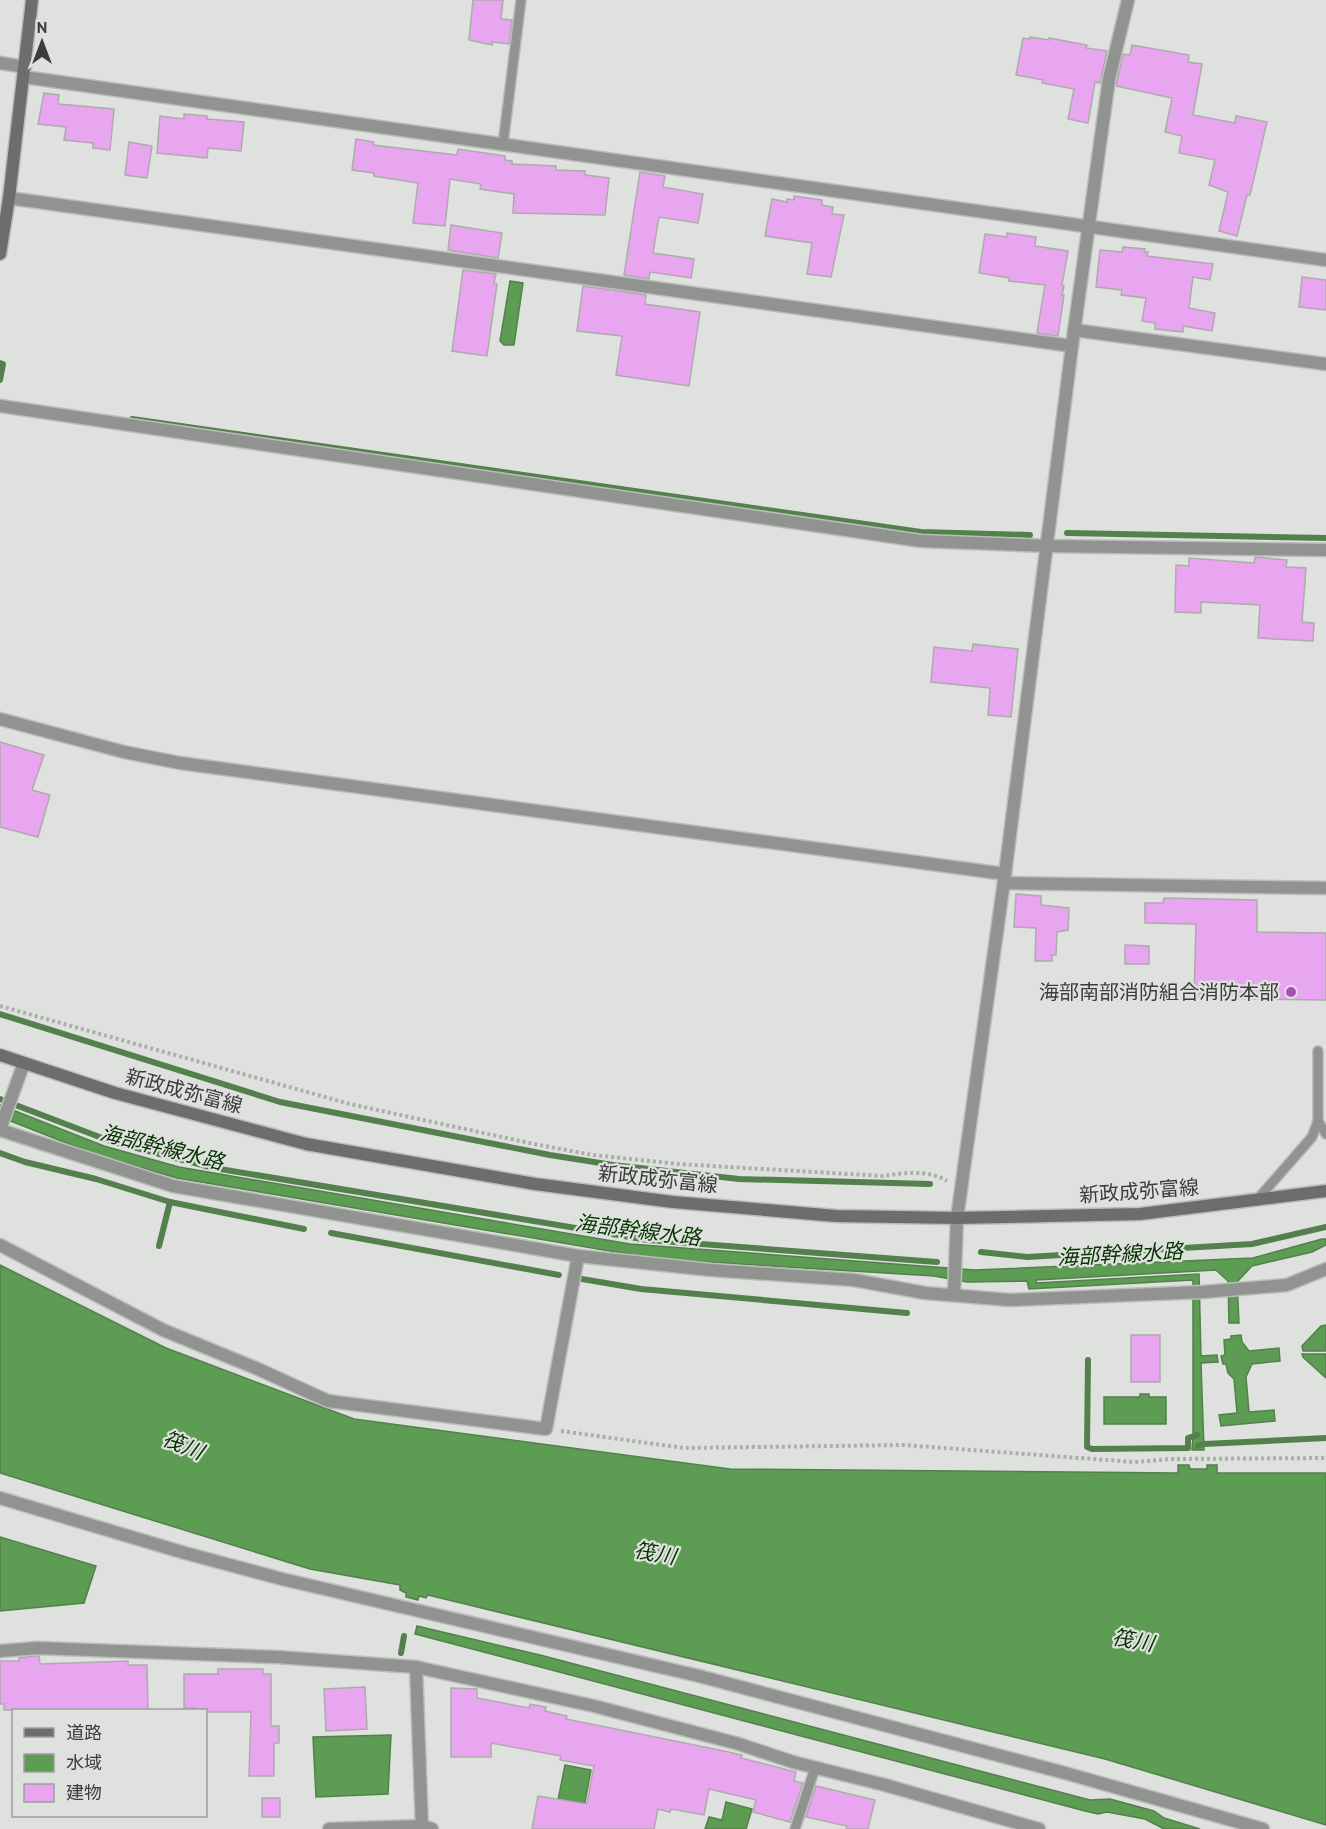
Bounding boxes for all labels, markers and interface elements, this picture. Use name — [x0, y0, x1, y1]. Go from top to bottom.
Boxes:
north arrow — [12, 12, 72, 72]
text: N — [37, 17, 47, 37]
place label: 海部南部消防組合消防本部 — [1039, 979, 1279, 1005]
marker: 海部南部消防組合消防本部 — [1284, 985, 1298, 999]
street label: 新政成弥富線 — [123, 1063, 245, 1119]
water label: 海部幹線水路 — [98, 1119, 228, 1176]
street label: 新政成弥富線 — [597, 1160, 719, 1198]
street label: 新政成弥富線 — [1078, 1174, 1200, 1208]
water label: 海部幹線水路 — [574, 1209, 704, 1251]
water label: 海部幹線水路 — [1056, 1237, 1186, 1271]
water label: 筏川 — [158, 1425, 209, 1466]
water label: 筏川 — [632, 1536, 680, 1570]
water label: 筏川 — [1110, 1623, 1158, 1657]
legend — [12, 1709, 207, 1817]
text: 道路 — [66, 1721, 102, 1744]
text: 水域 — [66, 1751, 102, 1774]
text: 建物 — [66, 1781, 102, 1804]

